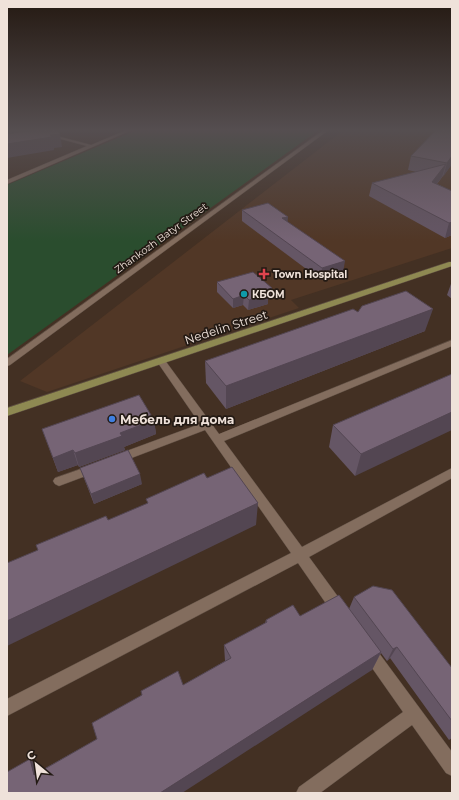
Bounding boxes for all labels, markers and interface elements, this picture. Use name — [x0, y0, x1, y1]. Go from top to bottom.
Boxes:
street label: Zhankozh Batyr Street — [112, 200, 210, 276]
marker: Town Hospital — [258, 268, 270, 280]
place label: Town Hospital — [273, 268, 347, 281]
place label: КБОМ — [252, 288, 285, 301]
marker: КБОМ — [239, 289, 249, 299]
street label: Nedelin Street — [183, 306, 270, 347]
place label: Мебель для дома — [120, 412, 234, 427]
marker: Мебель для дома — [107, 414, 117, 424]
north arrow — [16, 744, 56, 784]
text: С — [24, 747, 38, 763]

